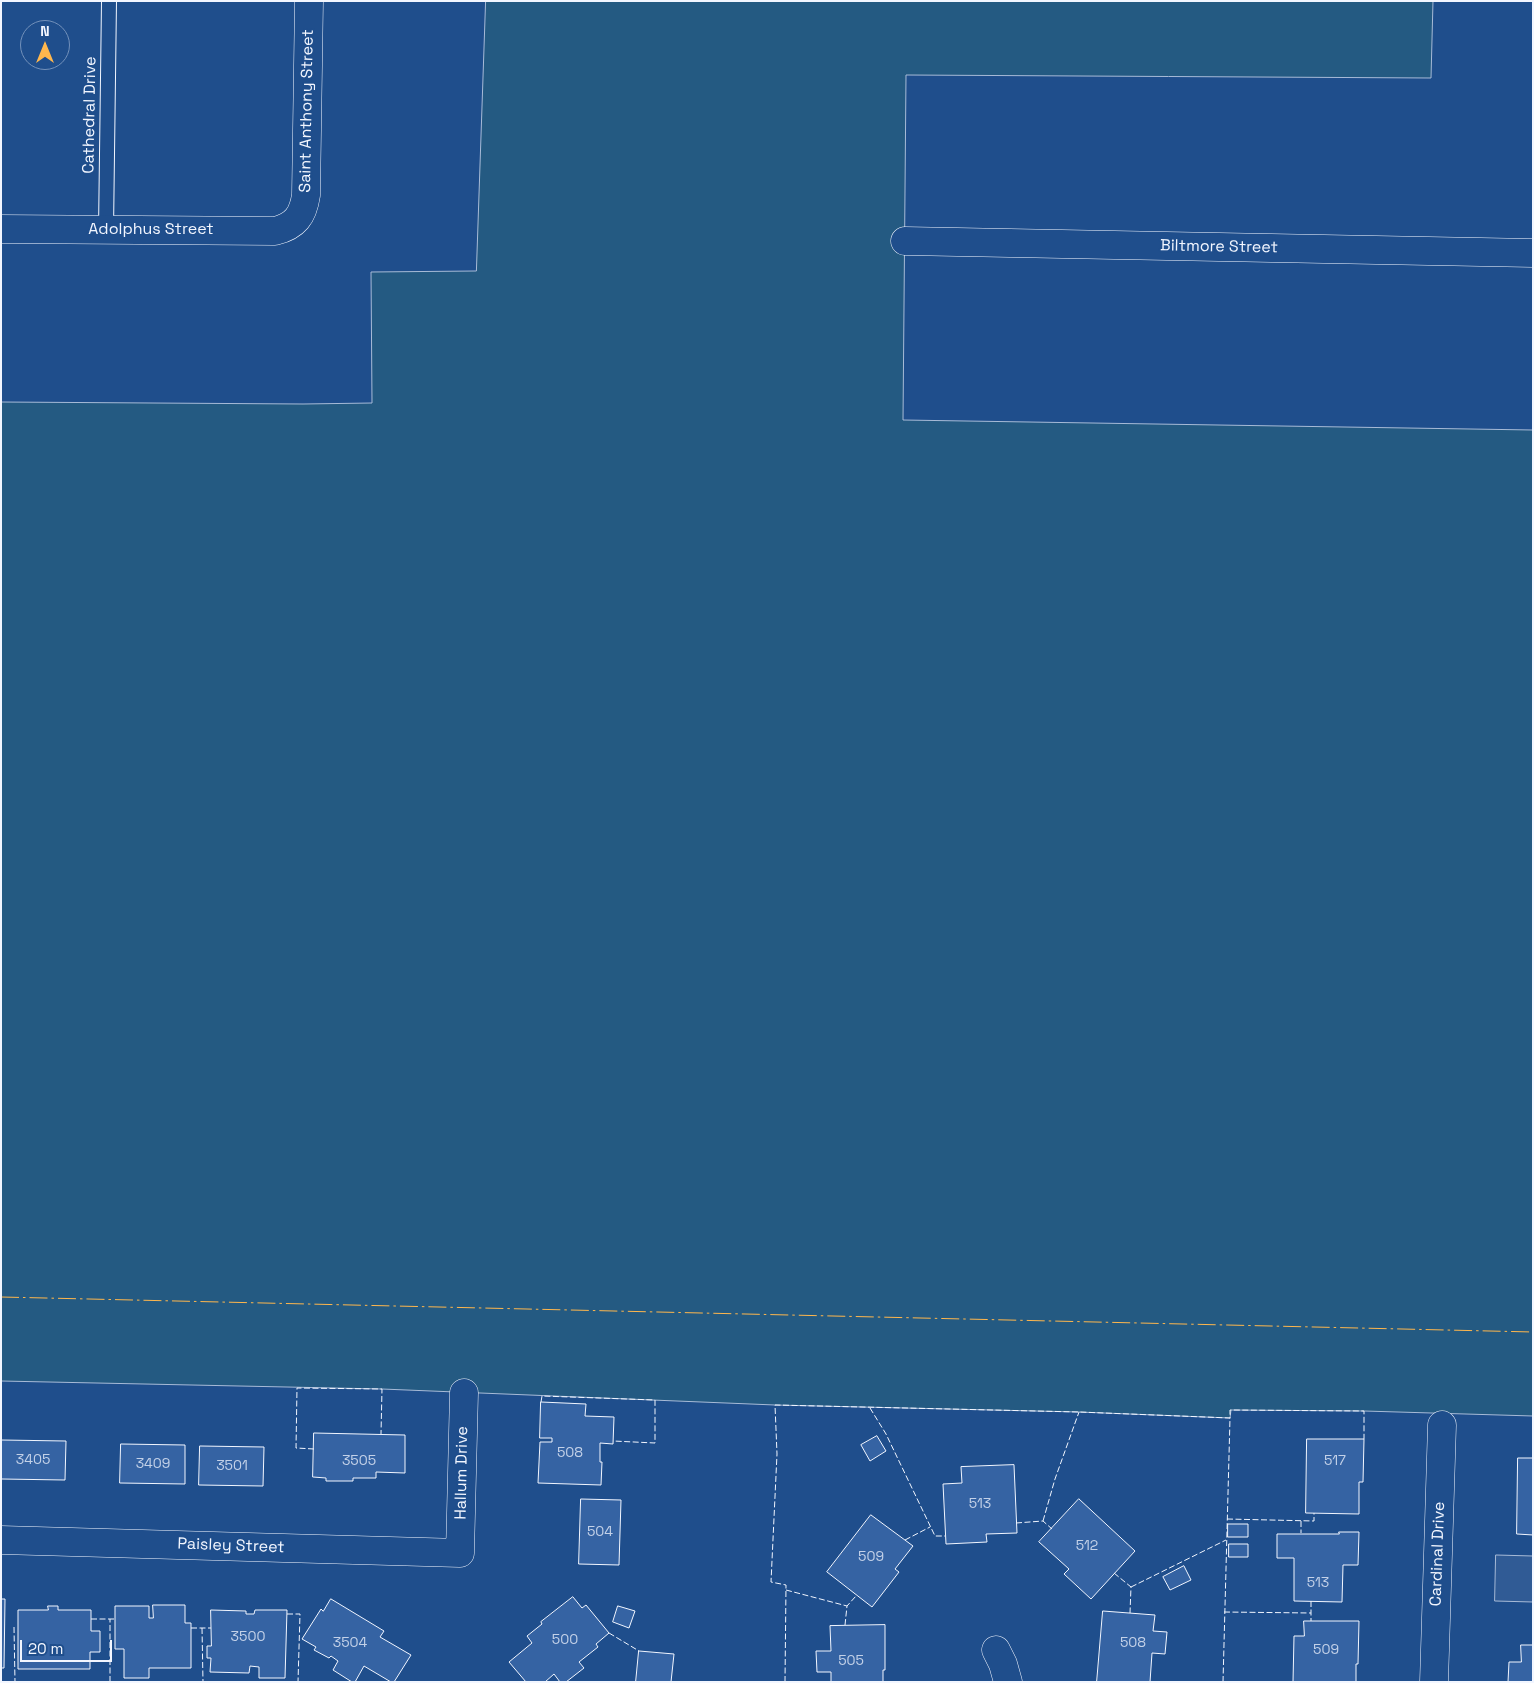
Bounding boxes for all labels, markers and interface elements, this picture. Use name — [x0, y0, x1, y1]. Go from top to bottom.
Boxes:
north arrow — [20, 20, 70, 70]
text: N — [40, 22, 50, 40]
street label: Saint Anthony Street — [296, 29, 318, 193]
street label: Cathedral Drive — [79, 56, 101, 174]
street label: Adolphus Street — [88, 220, 214, 240]
street label: Biltmore Street — [1160, 236, 1278, 258]
street label: Hallum Drive — [452, 1426, 472, 1520]
house number: 508 — [557, 1445, 583, 1461]
house number: 3405 — [16, 1452, 50, 1468]
house number: 3505 — [342, 1453, 376, 1469]
house number: 517 — [1324, 1453, 1346, 1469]
house number: 3409 — [136, 1456, 170, 1472]
house number: 3501 — [216, 1458, 248, 1474]
house number: 513 — [969, 1496, 991, 1512]
street label: Cardinal Drive — [1427, 1501, 1449, 1607]
house number: 504 — [587, 1524, 613, 1540]
street label: Paisley Street — [177, 1535, 285, 1557]
house number: 512 — [1076, 1538, 1098, 1554]
house number: 509 — [858, 1549, 884, 1565]
house number: 513 — [1307, 1575, 1329, 1591]
house number: 3500 — [231, 1629, 265, 1645]
scale bar — [22, 1630, 115, 1662]
house number: 500 — [552, 1632, 578, 1648]
house number: 3504 — [333, 1635, 367, 1651]
house number: 508 — [1120, 1635, 1146, 1651]
text: 20 m — [28, 1639, 63, 1658]
house number: 509 — [1313, 1642, 1339, 1658]
house number: 505 — [838, 1653, 864, 1669]

